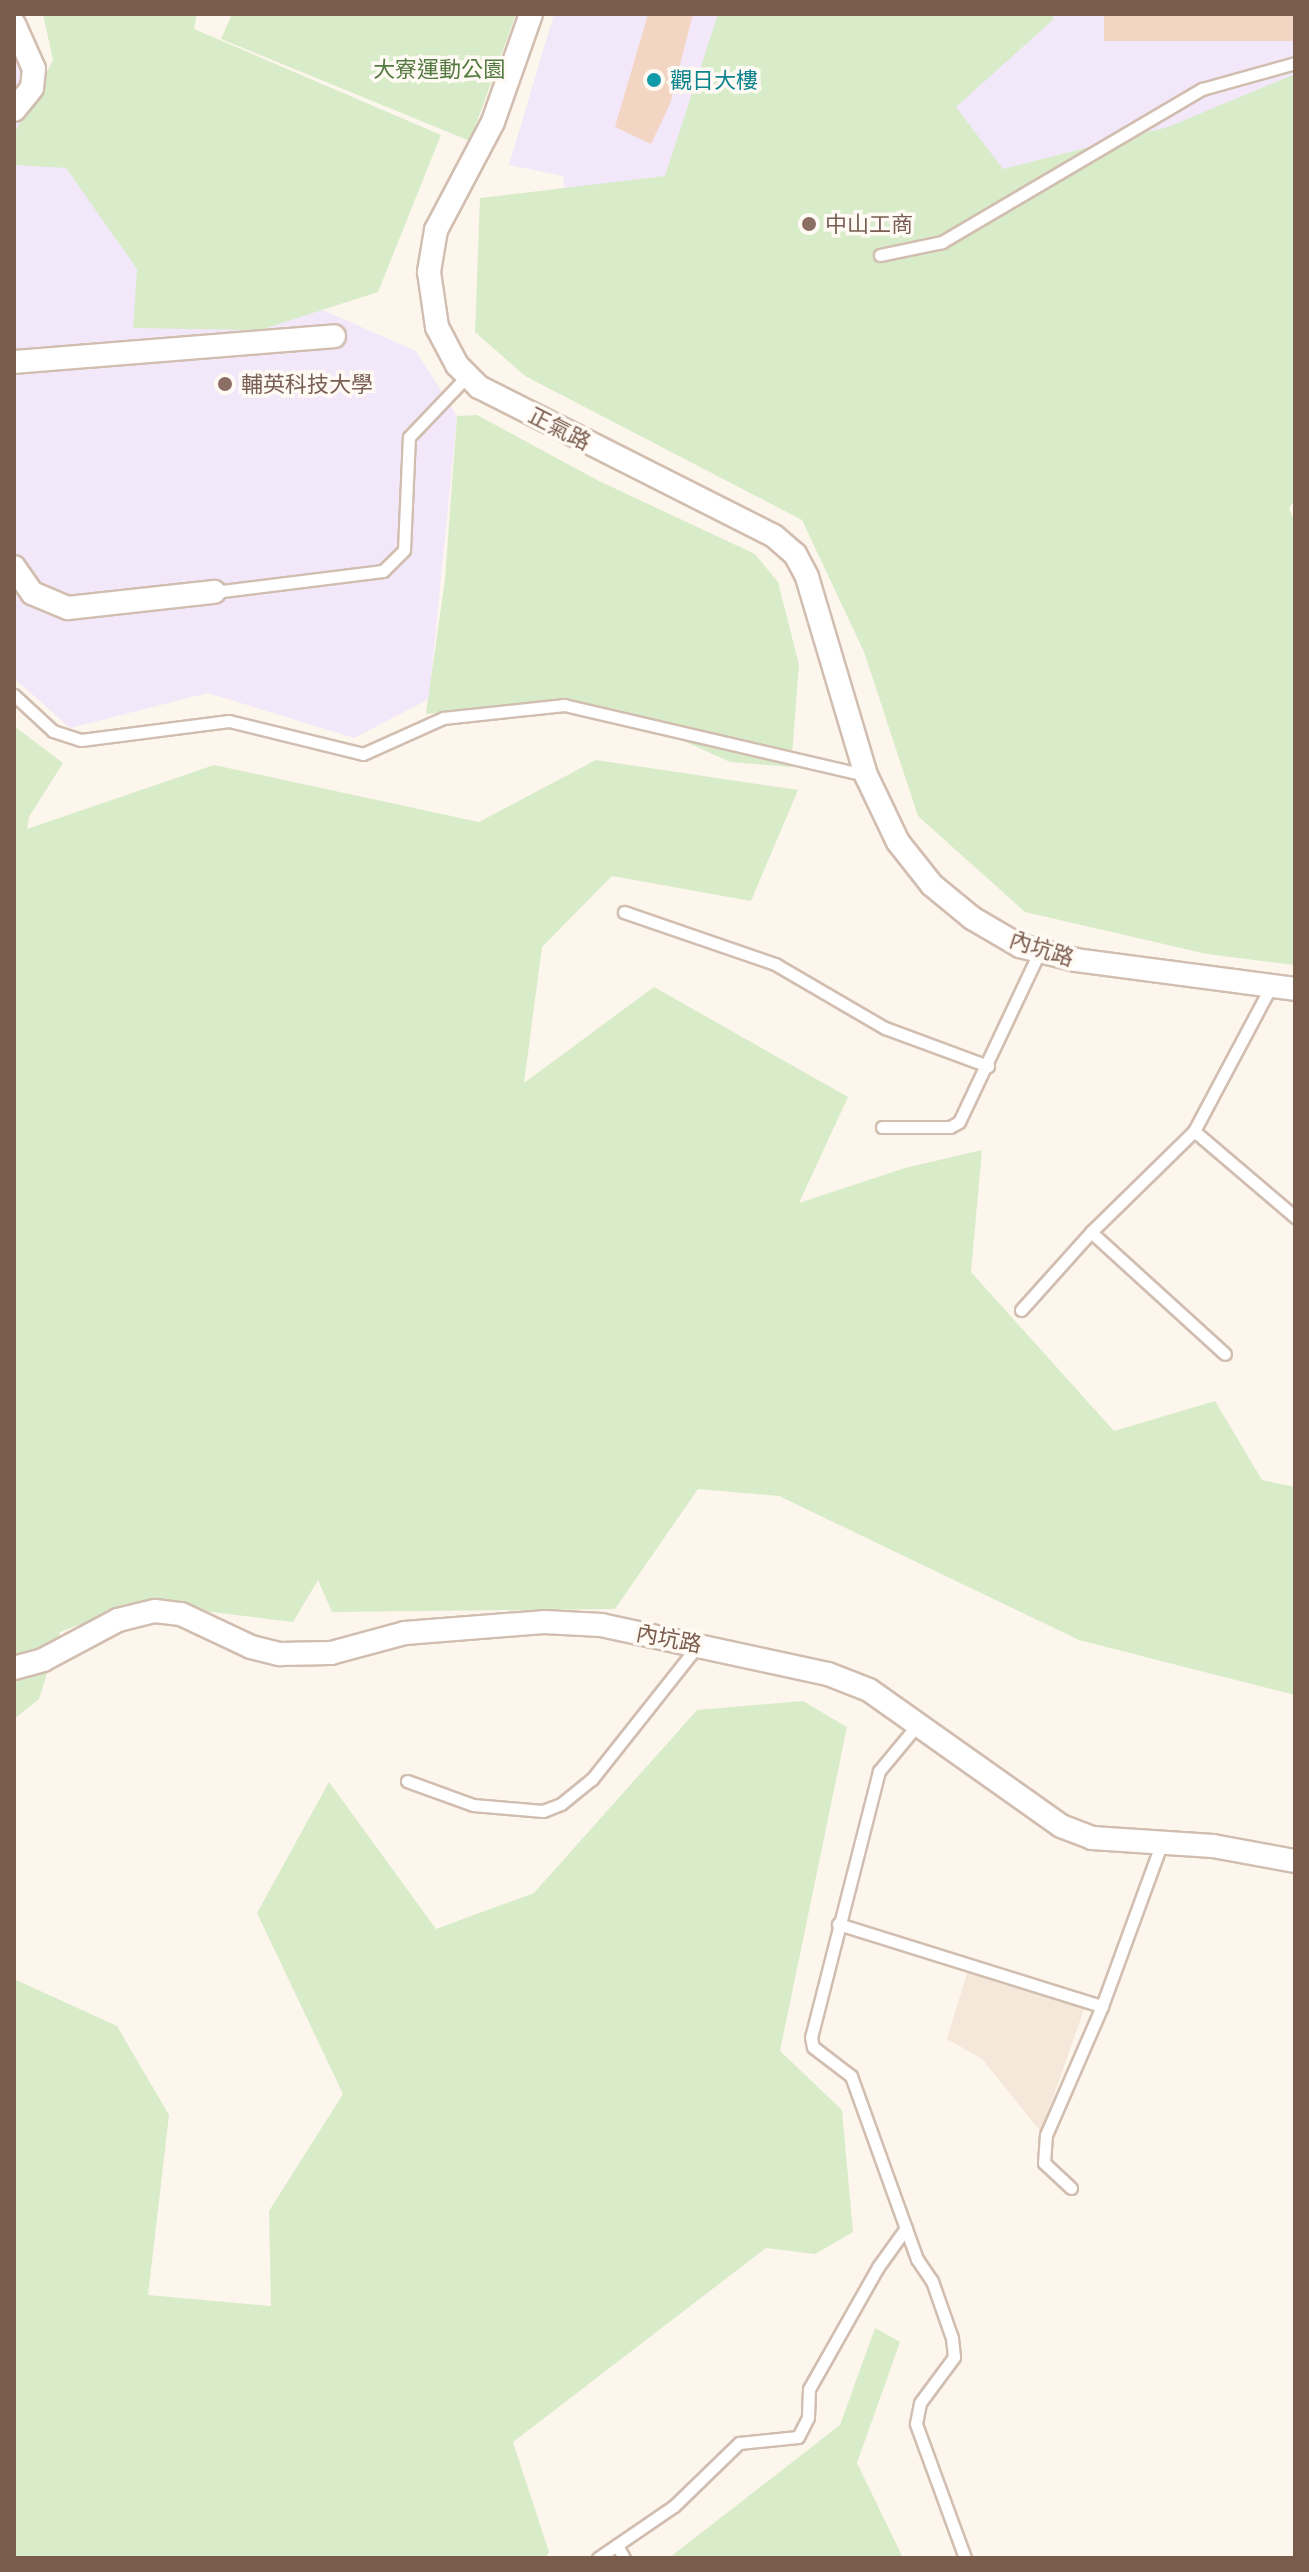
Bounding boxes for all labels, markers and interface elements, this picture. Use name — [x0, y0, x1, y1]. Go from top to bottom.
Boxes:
park label: 大寮運動公園 — [373, 56, 505, 82]
place label: 觀日大樓 — [670, 67, 758, 93]
marker: 觀日大樓 — [645, 71, 663, 89]
place label: 中山工商 — [825, 211, 913, 237]
marker: 中山工商 — [800, 215, 818, 233]
place label: 輔英科技大學 — [241, 371, 373, 397]
marker: 輔英科技大學 — [216, 375, 234, 393]
street label: 正氣路 — [525, 401, 595, 455]
street label: 內坑路 — [1007, 925, 1077, 971]
street label: 內坑路 — [634, 1619, 704, 1657]

